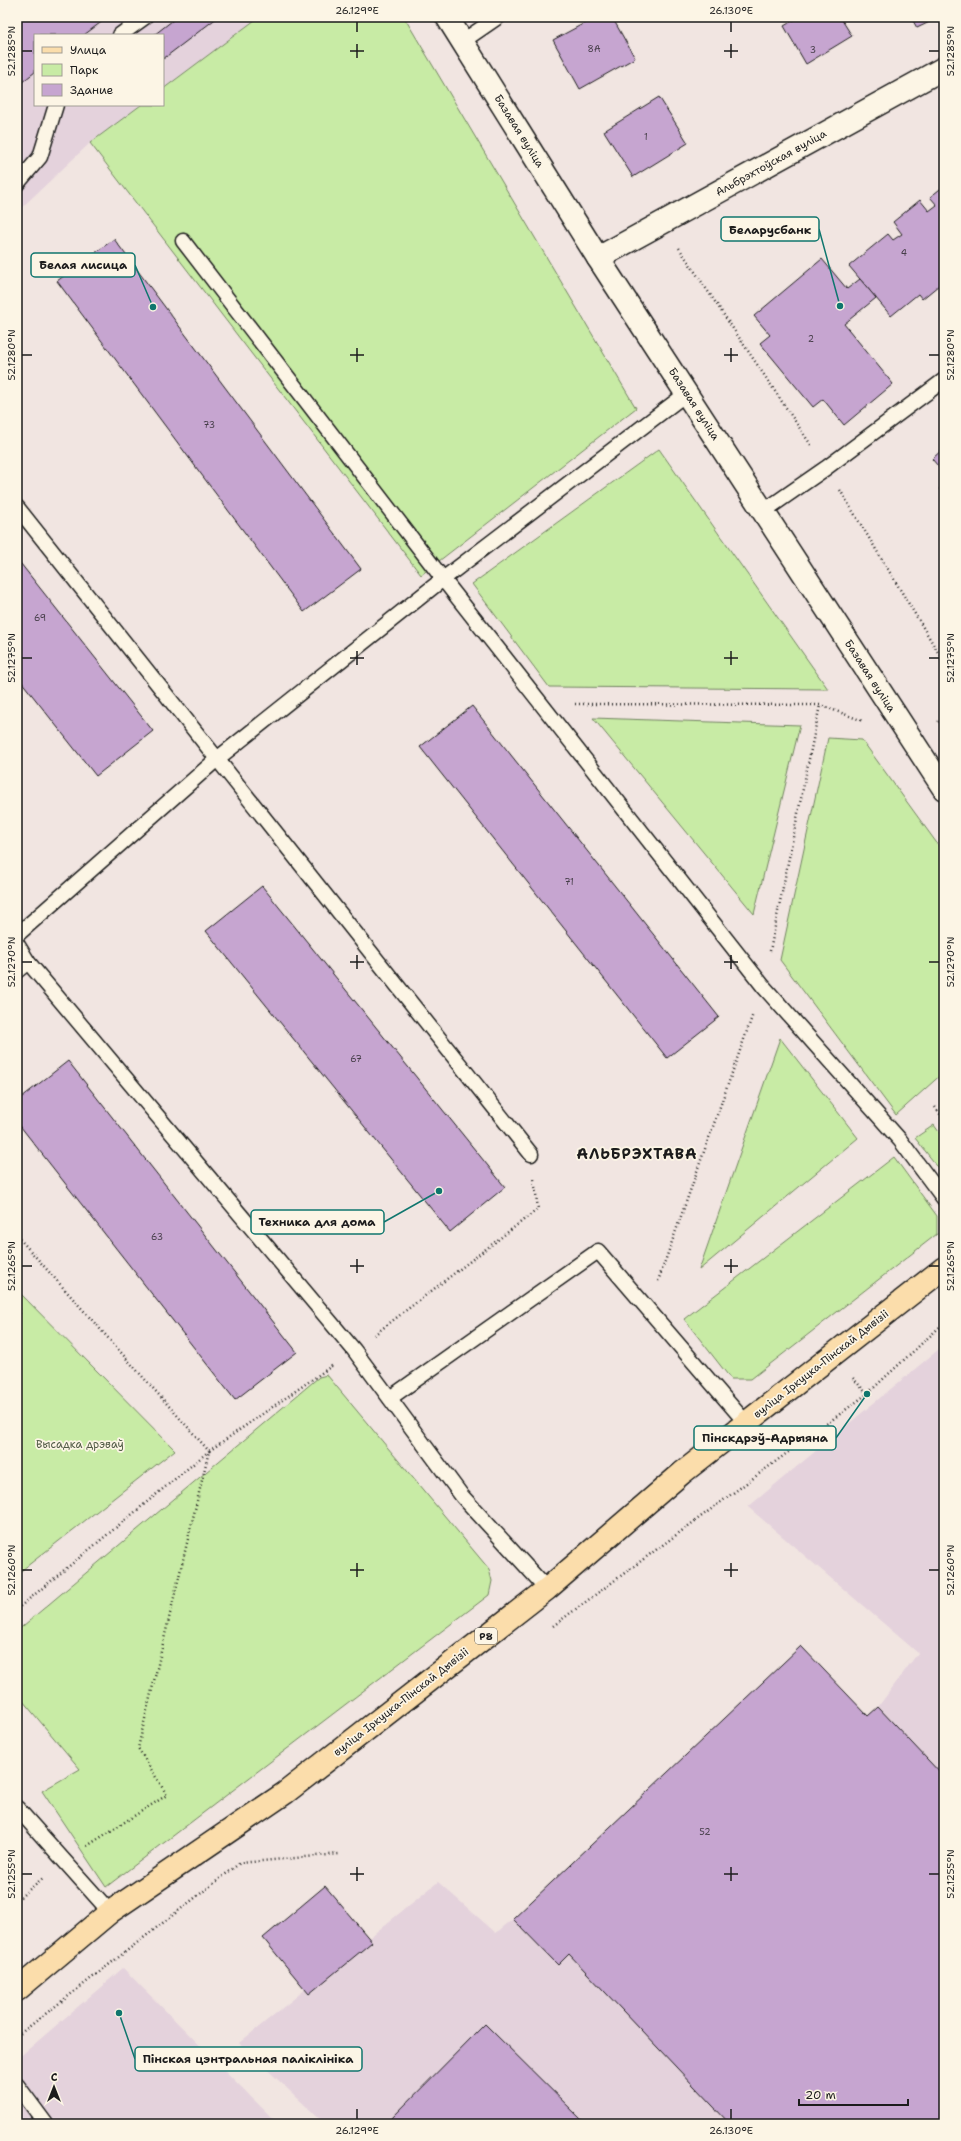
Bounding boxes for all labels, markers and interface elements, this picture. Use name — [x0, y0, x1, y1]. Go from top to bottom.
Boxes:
text: 26.129°E — [335, 4, 379, 17]
text: 26.130°E — [709, 4, 753, 17]
text: 52.1285°N — [5, 26, 18, 76]
text: 52.1285°N — [944, 26, 957, 76]
legend — [34, 34, 164, 106]
text: Улица — [70, 42, 107, 58]
house number: 8А — [588, 43, 601, 55]
house number: 3 — [810, 44, 816, 56]
text: Парк — [70, 62, 99, 78]
text: Здание — [70, 82, 114, 98]
street label: Базавая вуліца — [490, 92, 548, 171]
street label: Альбрэхтоўская вуліца — [713, 126, 829, 200]
house number: 1 — [644, 131, 648, 143]
callout: Беларусбанк — [721, 217, 819, 241]
text: Беларусбанк — [729, 222, 812, 238]
house number: 4 — [901, 247, 907, 259]
callout: Белая лисица — [31, 253, 135, 277]
text: Белая лисица — [39, 257, 128, 273]
text: 52.1280°N — [5, 329, 18, 381]
text: 52.1280°N — [944, 329, 957, 381]
house number: 2 — [808, 333, 814, 345]
street label: Базавая вуліца — [665, 365, 723, 443]
house number: 73 — [203, 419, 215, 431]
house number: 69 — [34, 612, 46, 624]
text: 52.1275°N — [5, 633, 18, 683]
text: 52.1275°N — [944, 633, 957, 683]
street label: Базавая вуліца — [841, 637, 899, 715]
house number: 71 — [564, 876, 574, 888]
text: 52.1270°N — [5, 937, 18, 987]
text: 52.1270°N — [944, 937, 957, 987]
house number: 67 — [350, 1053, 362, 1065]
district label: АЛЬБРЭХТАВА — [576, 1144, 698, 1164]
callout: Техника для дома — [251, 1210, 384, 1234]
text: Техника для дома — [259, 1214, 376, 1230]
house number: 63 — [151, 1231, 163, 1243]
text: 52.1265°N — [5, 1241, 18, 1291]
text: 52.1265°N — [944, 1241, 957, 1291]
street label: вуліца Іркуцка-Пінскай Дывізіі — [750, 1306, 892, 1422]
callout: Пінскдрэў-Адрыяна — [694, 1426, 836, 1450]
text: Пінскдрэў-Адрыяна — [702, 1430, 829, 1446]
park label: Высадка дрэваў — [36, 1437, 124, 1452]
text: 52.1260°N — [5, 1545, 18, 1595]
text: 52.1260°N — [944, 1545, 957, 1595]
road number: Р8 — [475, 1628, 497, 1644]
street label: вуліца Іркуцка-Пінскай Дывізіі — [330, 1644, 472, 1760]
house number: 52 — [699, 1826, 711, 1838]
text: 52.1255°N — [5, 1849, 18, 1899]
text: 52.1255°N — [944, 1849, 957, 1899]
callout: Пінская цэнтральная паліклініка — [135, 2047, 362, 2071]
text: Пінская цэнтральная паліклініка — [143, 2051, 354, 2067]
north arrow — [34, 2067, 74, 2107]
text: С — [51, 2070, 58, 2085]
scale bar — [799, 2081, 908, 2107]
text: 20 m — [805, 2087, 836, 2103]
text: 26.129°E — [335, 2124, 379, 2137]
text: 26.130°E — [709, 2124, 753, 2137]

